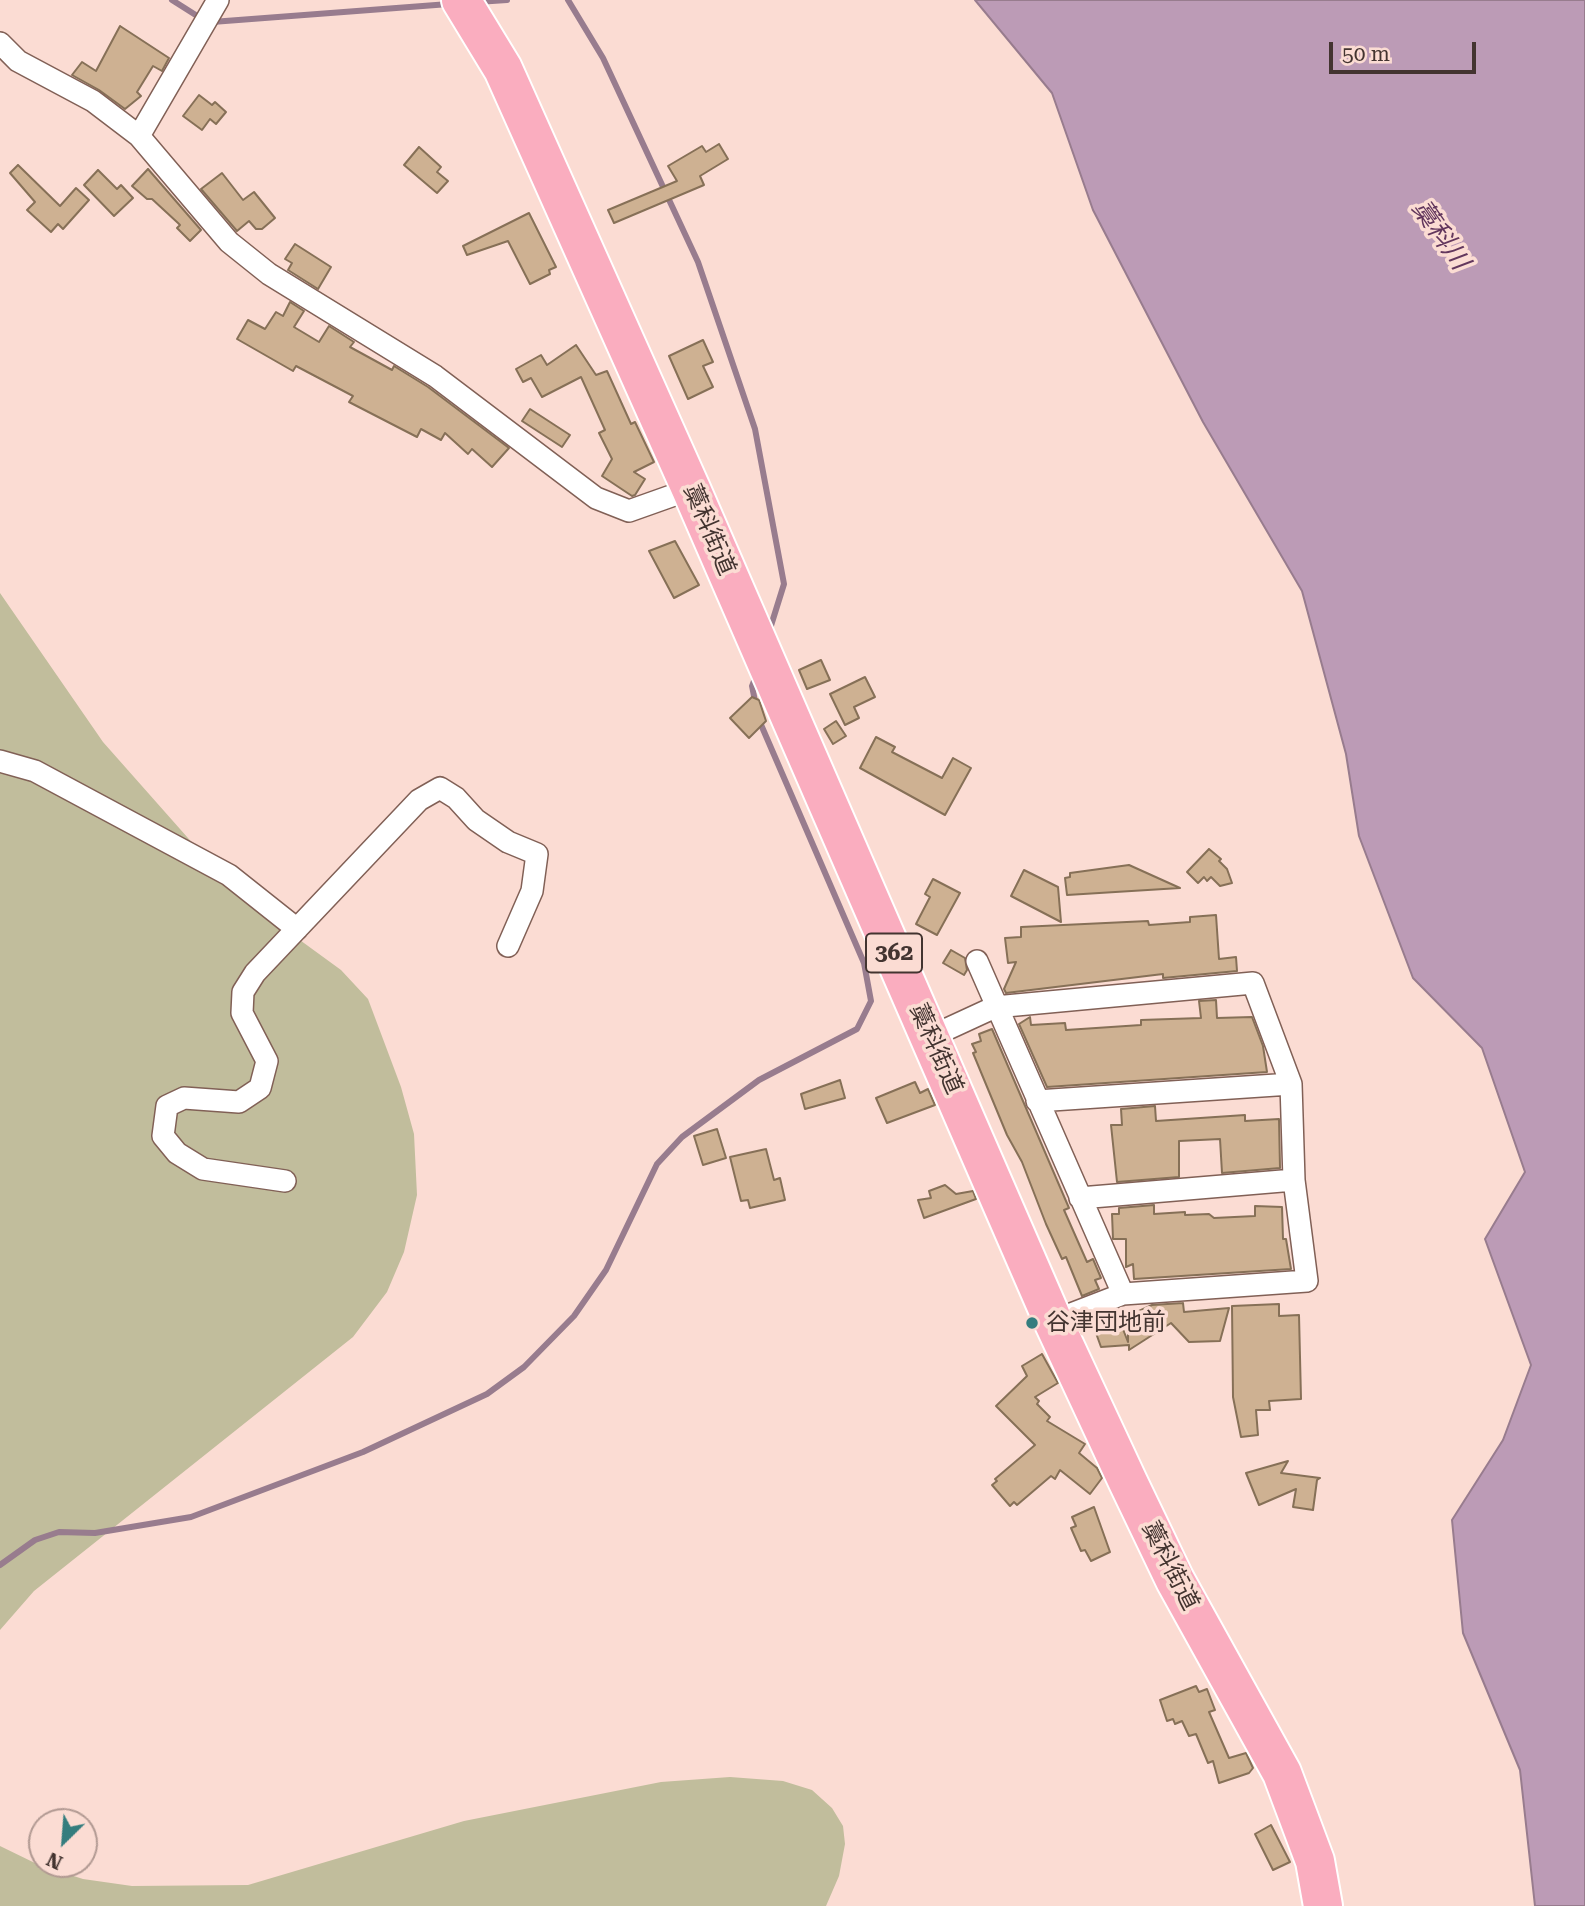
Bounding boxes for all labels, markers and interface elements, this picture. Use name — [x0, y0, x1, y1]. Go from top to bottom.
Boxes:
scale bar — [1333, 28, 1480, 72]
text: 50 m — [1342, 42, 1390, 66]
water label: 藁科川 — [1405, 194, 1475, 276]
street label: 藁科街道 — [677, 480, 741, 580]
road number: 362 — [866, 934, 922, 972]
street label: 藁科街道 — [903, 999, 969, 1099]
place label: 谷津団地前 — [1046, 1309, 1166, 1337]
marker: 谷津団地前 — [1024, 1315, 1040, 1331]
street label: 藁科街道 — [1135, 1517, 1205, 1615]
north arrow — [28, 1808, 98, 1878]
text: N — [43, 1847, 66, 1874]

